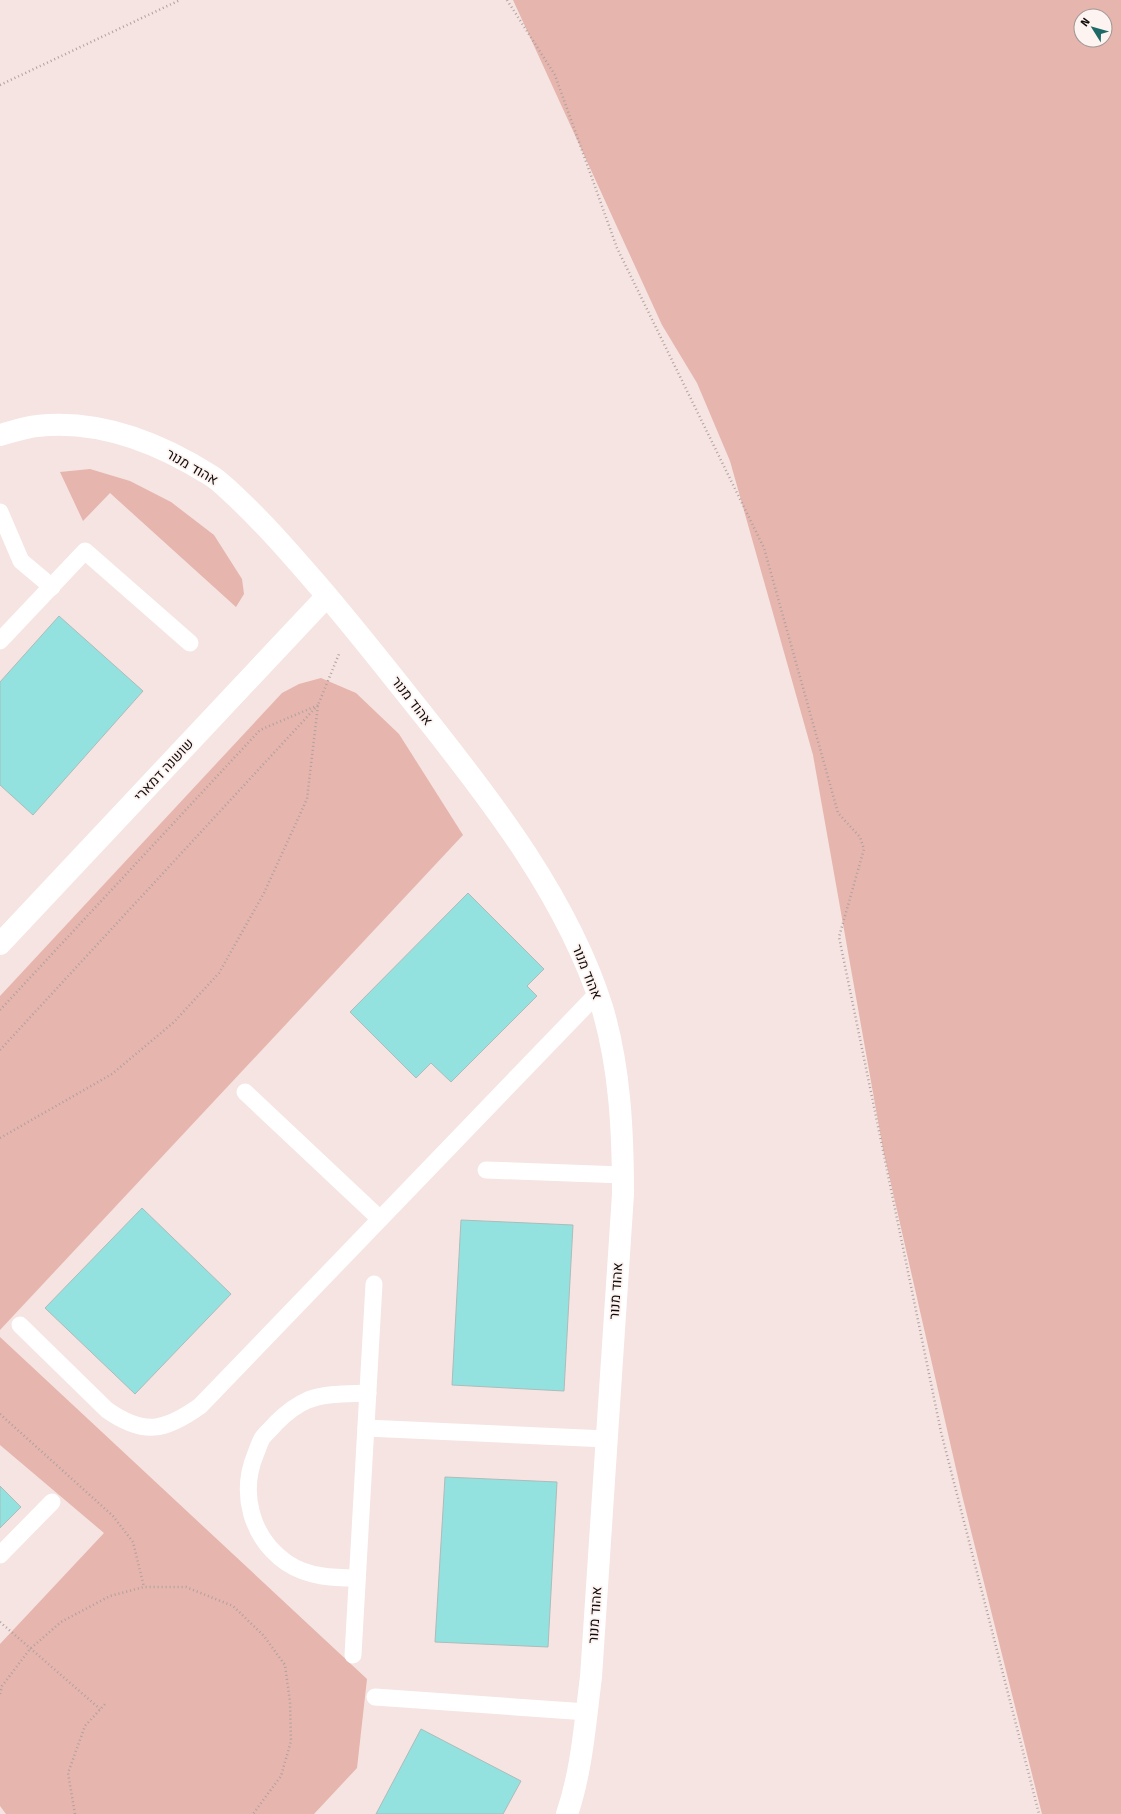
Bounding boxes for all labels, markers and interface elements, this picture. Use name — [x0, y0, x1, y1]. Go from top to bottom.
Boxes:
north arrow — [1073, 8, 1113, 48]
text: N — [1078, 15, 1093, 29]
street label: אהוד מנור — [163, 445, 221, 489]
street label: אהוד מנור — [388, 673, 436, 729]
street label: שושנה דמארי — [131, 735, 197, 805]
street label: אהוד מנור — [568, 942, 606, 1002]
street label: אהוד מנור — [606, 1262, 626, 1320]
street label: אהוד מנור — [585, 1586, 605, 1644]

